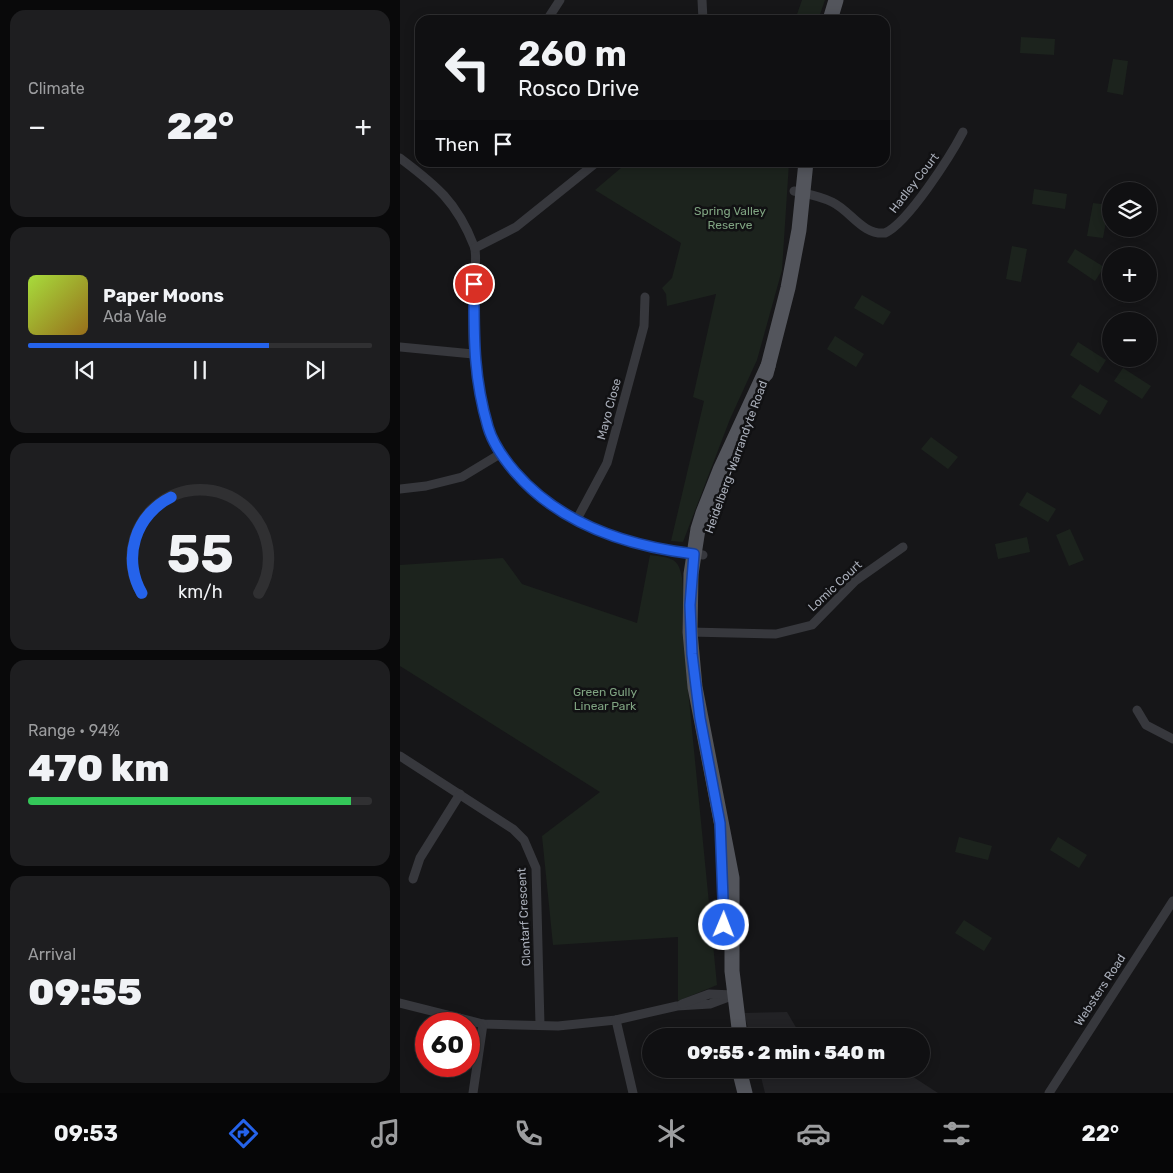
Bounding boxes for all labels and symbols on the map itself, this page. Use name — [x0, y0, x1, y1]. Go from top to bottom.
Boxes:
street label: Hadley Court — [886, 150, 942, 216]
park label: Spring Valley Reserve — [694, 204, 766, 232]
pin — [453, 263, 495, 305]
street label: Mayo Close — [594, 377, 624, 441]
street label: Heidelberg-Warrandyte Road — [702, 379, 770, 535]
street label: Lomic Court — [805, 557, 865, 614]
park label: Green Gully Linear Park — [573, 685, 637, 713]
street label: Clontarf Crescent — [514, 867, 534, 967]
position arrow — [697, 898, 749, 950]
street label: Websters Road — [1072, 951, 1128, 1029]
speed limit sign: 60 — [415, 1012, 480, 1077]

